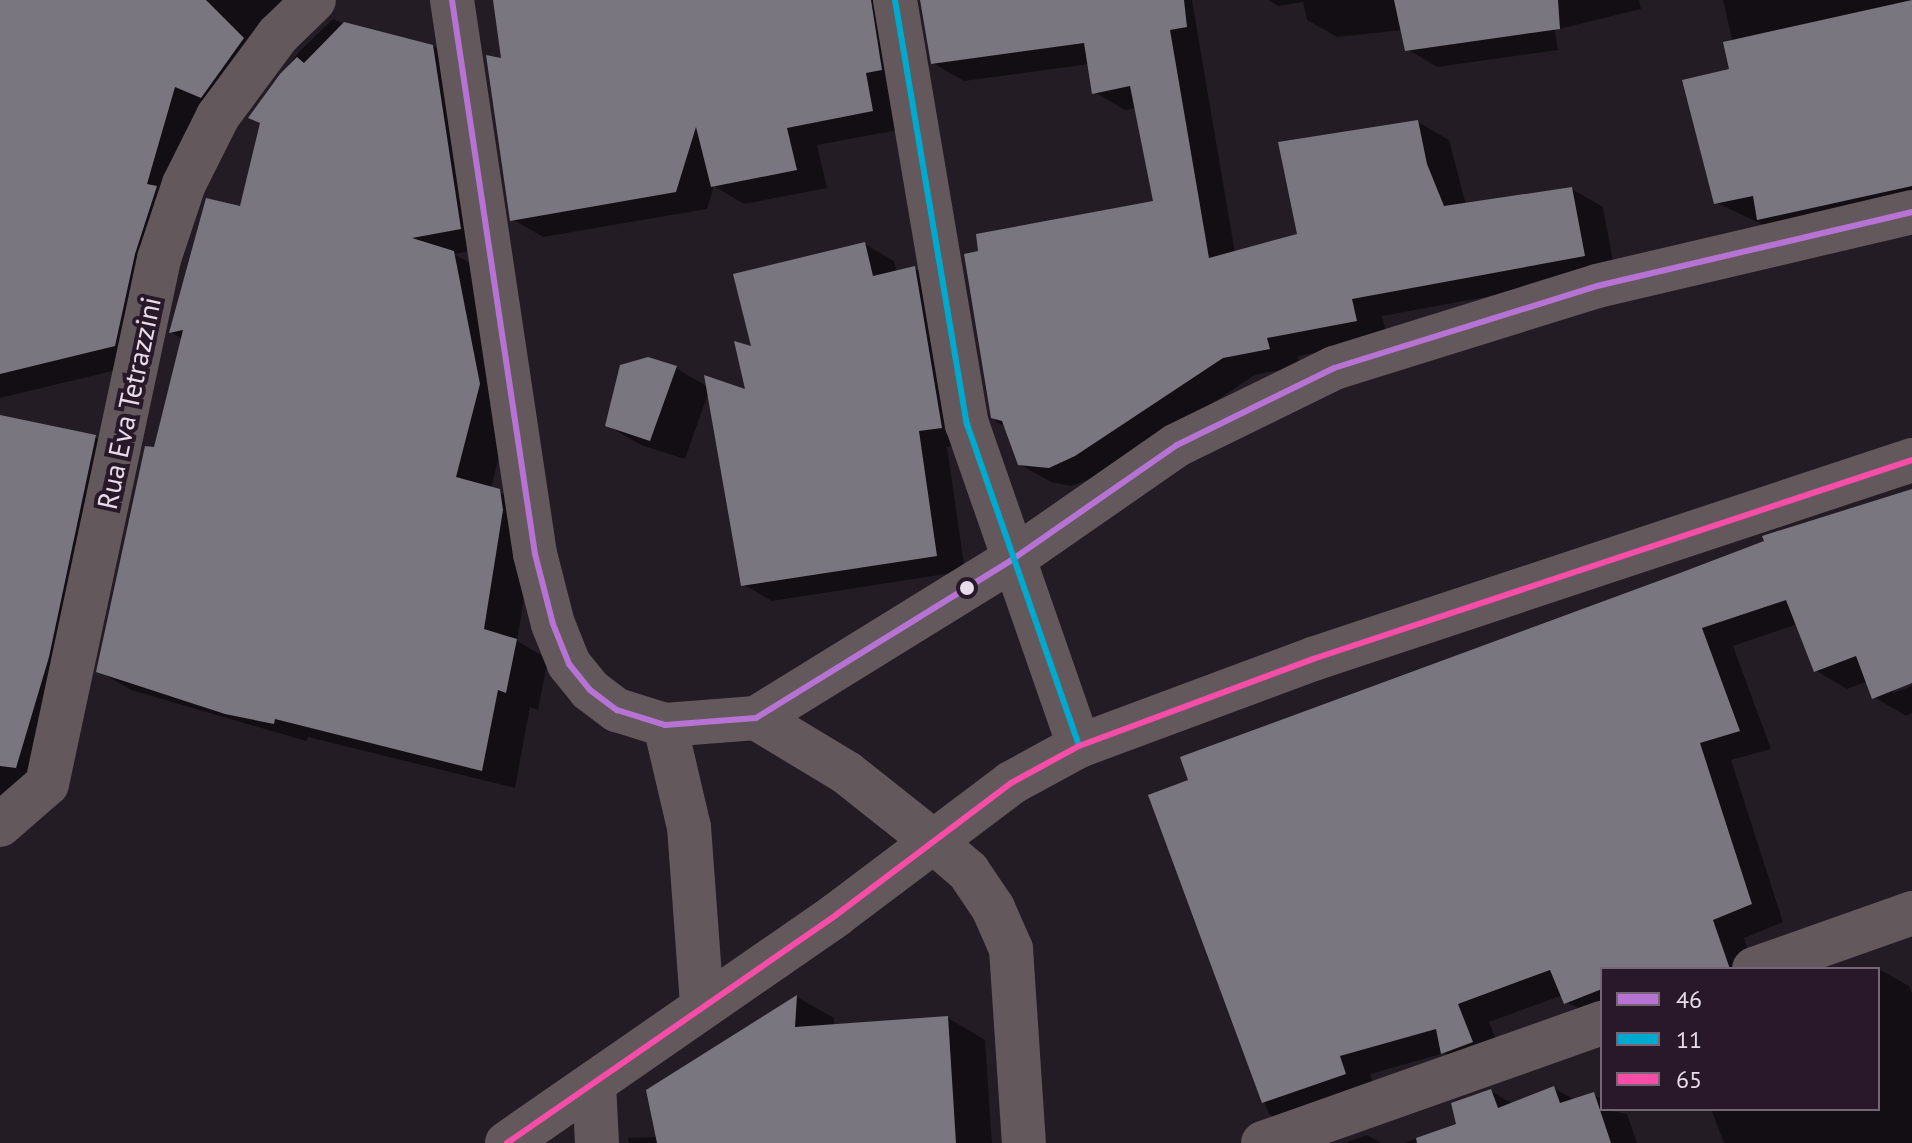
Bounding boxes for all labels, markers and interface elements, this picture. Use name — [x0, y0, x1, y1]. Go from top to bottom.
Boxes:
street label: Rua Eva Tetrazzini — [90, 293, 168, 513]
unlabelled marker — [959, 580, 975, 596]
legend — [1600, 967, 1880, 1111]
text: 46 — [1676, 984, 1702, 1015]
text: 11 — [1676, 1024, 1702, 1055]
text: 65 — [1676, 1064, 1702, 1095]

